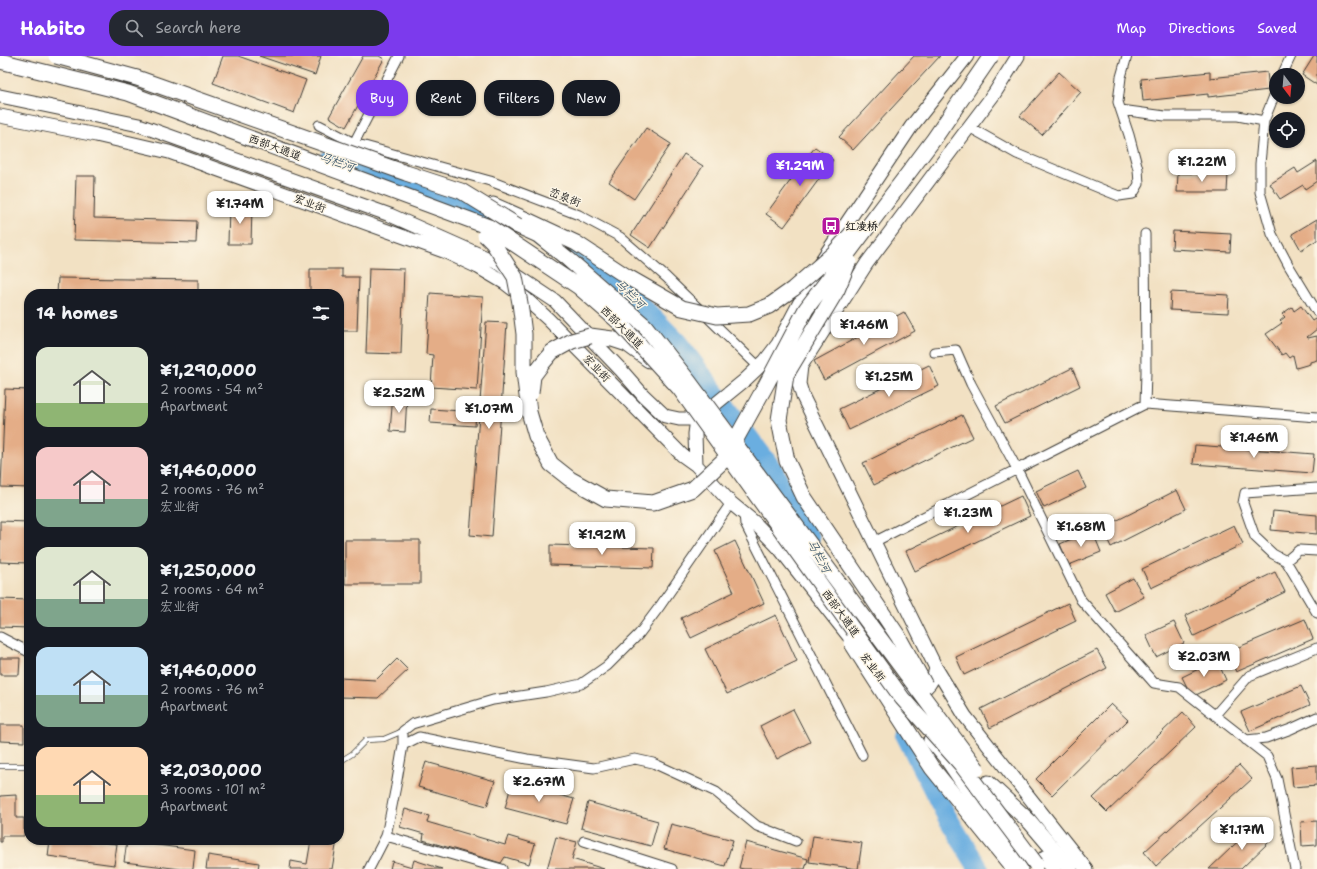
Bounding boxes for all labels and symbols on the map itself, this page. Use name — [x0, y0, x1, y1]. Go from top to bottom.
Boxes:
north arrow — [1269, 68, 1305, 104]
street label: 西部大通道 — [246, 131, 303, 164]
water label: 马栏河 — [317, 149, 359, 176]
pin: ¥1.22M — [1169, 149, 1235, 183]
pin: ¥1.29M — [767, 153, 833, 187]
street label: 峦泉街 — [547, 185, 584, 211]
pin: ¥1.74M — [207, 191, 273, 225]
street label: 宏业街 — [292, 191, 329, 217]
bus stop icon: 红凌桥 — [820, 215, 842, 237]
place label: 红凌桥 — [845, 219, 878, 234]
water label: 马栏河 — [611, 276, 650, 314]
street label: 西部大通道 — [597, 303, 646, 352]
pin: ¥1.46M — [831, 312, 897, 346]
street label: 宏业街 — [580, 351, 614, 386]
pin: ¥1.25M — [856, 364, 922, 398]
pin: ¥2.52M — [366, 380, 432, 414]
pin: ¥1.07M — [456, 396, 522, 430]
pin: ¥1.46M — [1221, 425, 1287, 459]
pin: ¥1.23M — [935, 500, 1001, 534]
pin: ¥1.68M — [1048, 514, 1114, 548]
pin: ¥1.92M — [569, 522, 635, 556]
water label: 马栏河 — [803, 536, 835, 577]
street label: 西部大通道 — [818, 587, 863, 640]
pin: ¥2.03M — [1171, 644, 1237, 678]
street label: 宏业街 — [857, 650, 889, 686]
pin: ¥2.67M — [506, 769, 572, 803]
pin: ¥1.17M — [1209, 817, 1275, 851]

